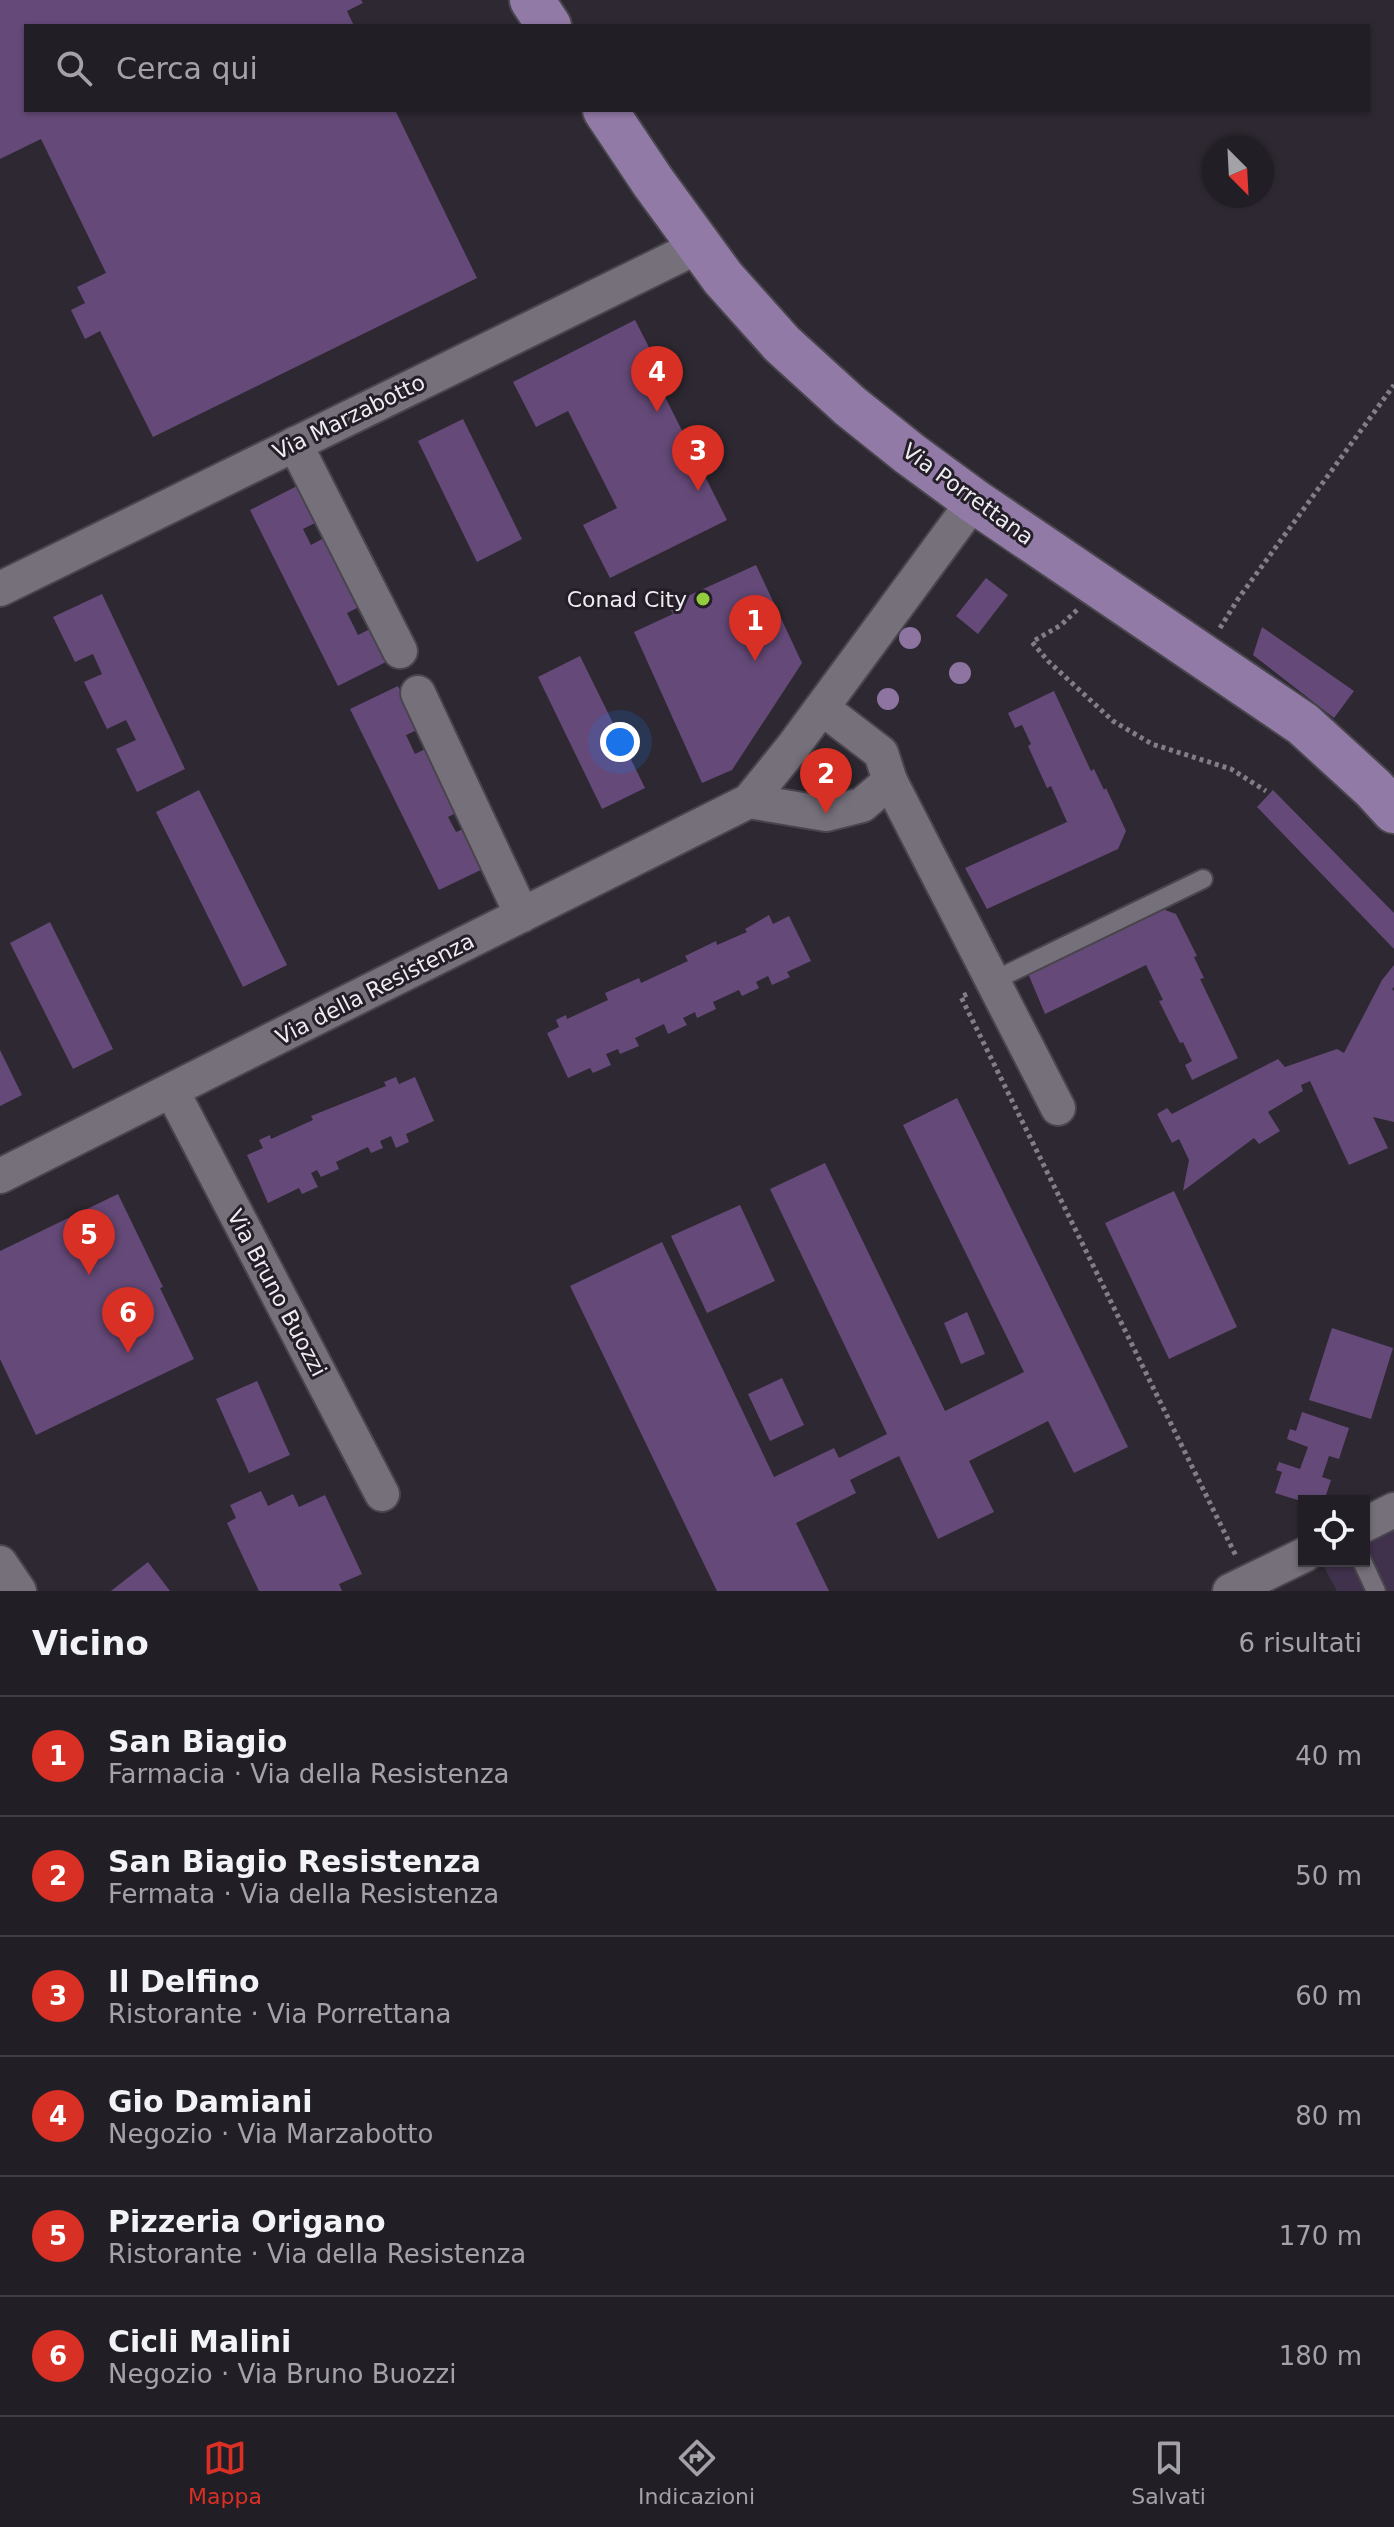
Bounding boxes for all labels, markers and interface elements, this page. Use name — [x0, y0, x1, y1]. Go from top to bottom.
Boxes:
search box — [24, 24, 1370, 112]
icon: search — [52, 46, 96, 90]
text: Cerca qui — [116, 51, 258, 86]
north arrow — [1202, 136, 1274, 208]
pin: 4 — [631, 346, 683, 412]
street label: Via Marzabotto — [269, 369, 429, 465]
pin: 3 — [672, 425, 724, 491]
street label: Via Porrettana — [898, 438, 1038, 550]
place label: Conad City — [567, 587, 687, 612]
marker: Conad City — [694, 590, 712, 608]
pin: 1 — [729, 595, 781, 661]
your location — [600, 722, 640, 762]
pin: 2 — [800, 748, 852, 814]
street label: Via della Resistenza — [272, 928, 478, 1050]
street label: Via Bruno Buozzi — [222, 1205, 332, 1381]
pin: 5 — [63, 1209, 115, 1275]
pin: 6 — [102, 1287, 154, 1353]
map controls — [1298, 1495, 1370, 1567]
button: locate — [1298, 1495, 1370, 1567]
text: Vicino — [32, 1623, 149, 1663]
text: 6 risultati — [1238, 1628, 1362, 1658]
text: San Biagio — [108, 1724, 287, 1759]
text: 1 — [49, 1741, 67, 1771]
text: 40 m — [1295, 1741, 1362, 1771]
text: Farmacia · Via della Resistenza — [108, 1759, 509, 1789]
text: San Biagio Resistenza — [108, 1844, 481, 1879]
text: 2 — [49, 1861, 67, 1891]
text: 50 m — [1295, 1861, 1362, 1891]
text: Fermata · Via della Resistenza — [108, 1879, 499, 1909]
text: Il Delfino — [108, 1964, 260, 1999]
text: 3 — [49, 1981, 67, 2011]
text: 60 m — [1295, 1981, 1362, 2011]
text: Ristorante · Via Porrettana — [108, 1999, 451, 2029]
text: Gio Damiani — [108, 2084, 313, 2119]
text: 4 — [49, 2101, 67, 2131]
text: 80 m — [1295, 2101, 1362, 2131]
text: Negozio · Via Marzabotto — [108, 2119, 433, 2149]
text: Pizzeria Origano — [108, 2204, 386, 2239]
text: 5 — [49, 2221, 67, 2251]
text: 170 m — [1279, 2221, 1362, 2251]
text: Ristorante · Via della Resistenza — [108, 2239, 526, 2269]
text: Cicli Malini — [108, 2324, 291, 2359]
text: 6 — [49, 2341, 67, 2371]
text: 180 m — [1279, 2341, 1362, 2371]
text: Negozio · Via Bruno Buozzi — [108, 2359, 456, 2389]
tab: Mappa — [188, 2436, 262, 2509]
tab: Indicazioni — [638, 2436, 755, 2509]
tab: Salvati — [1131, 2436, 1206, 2509]

